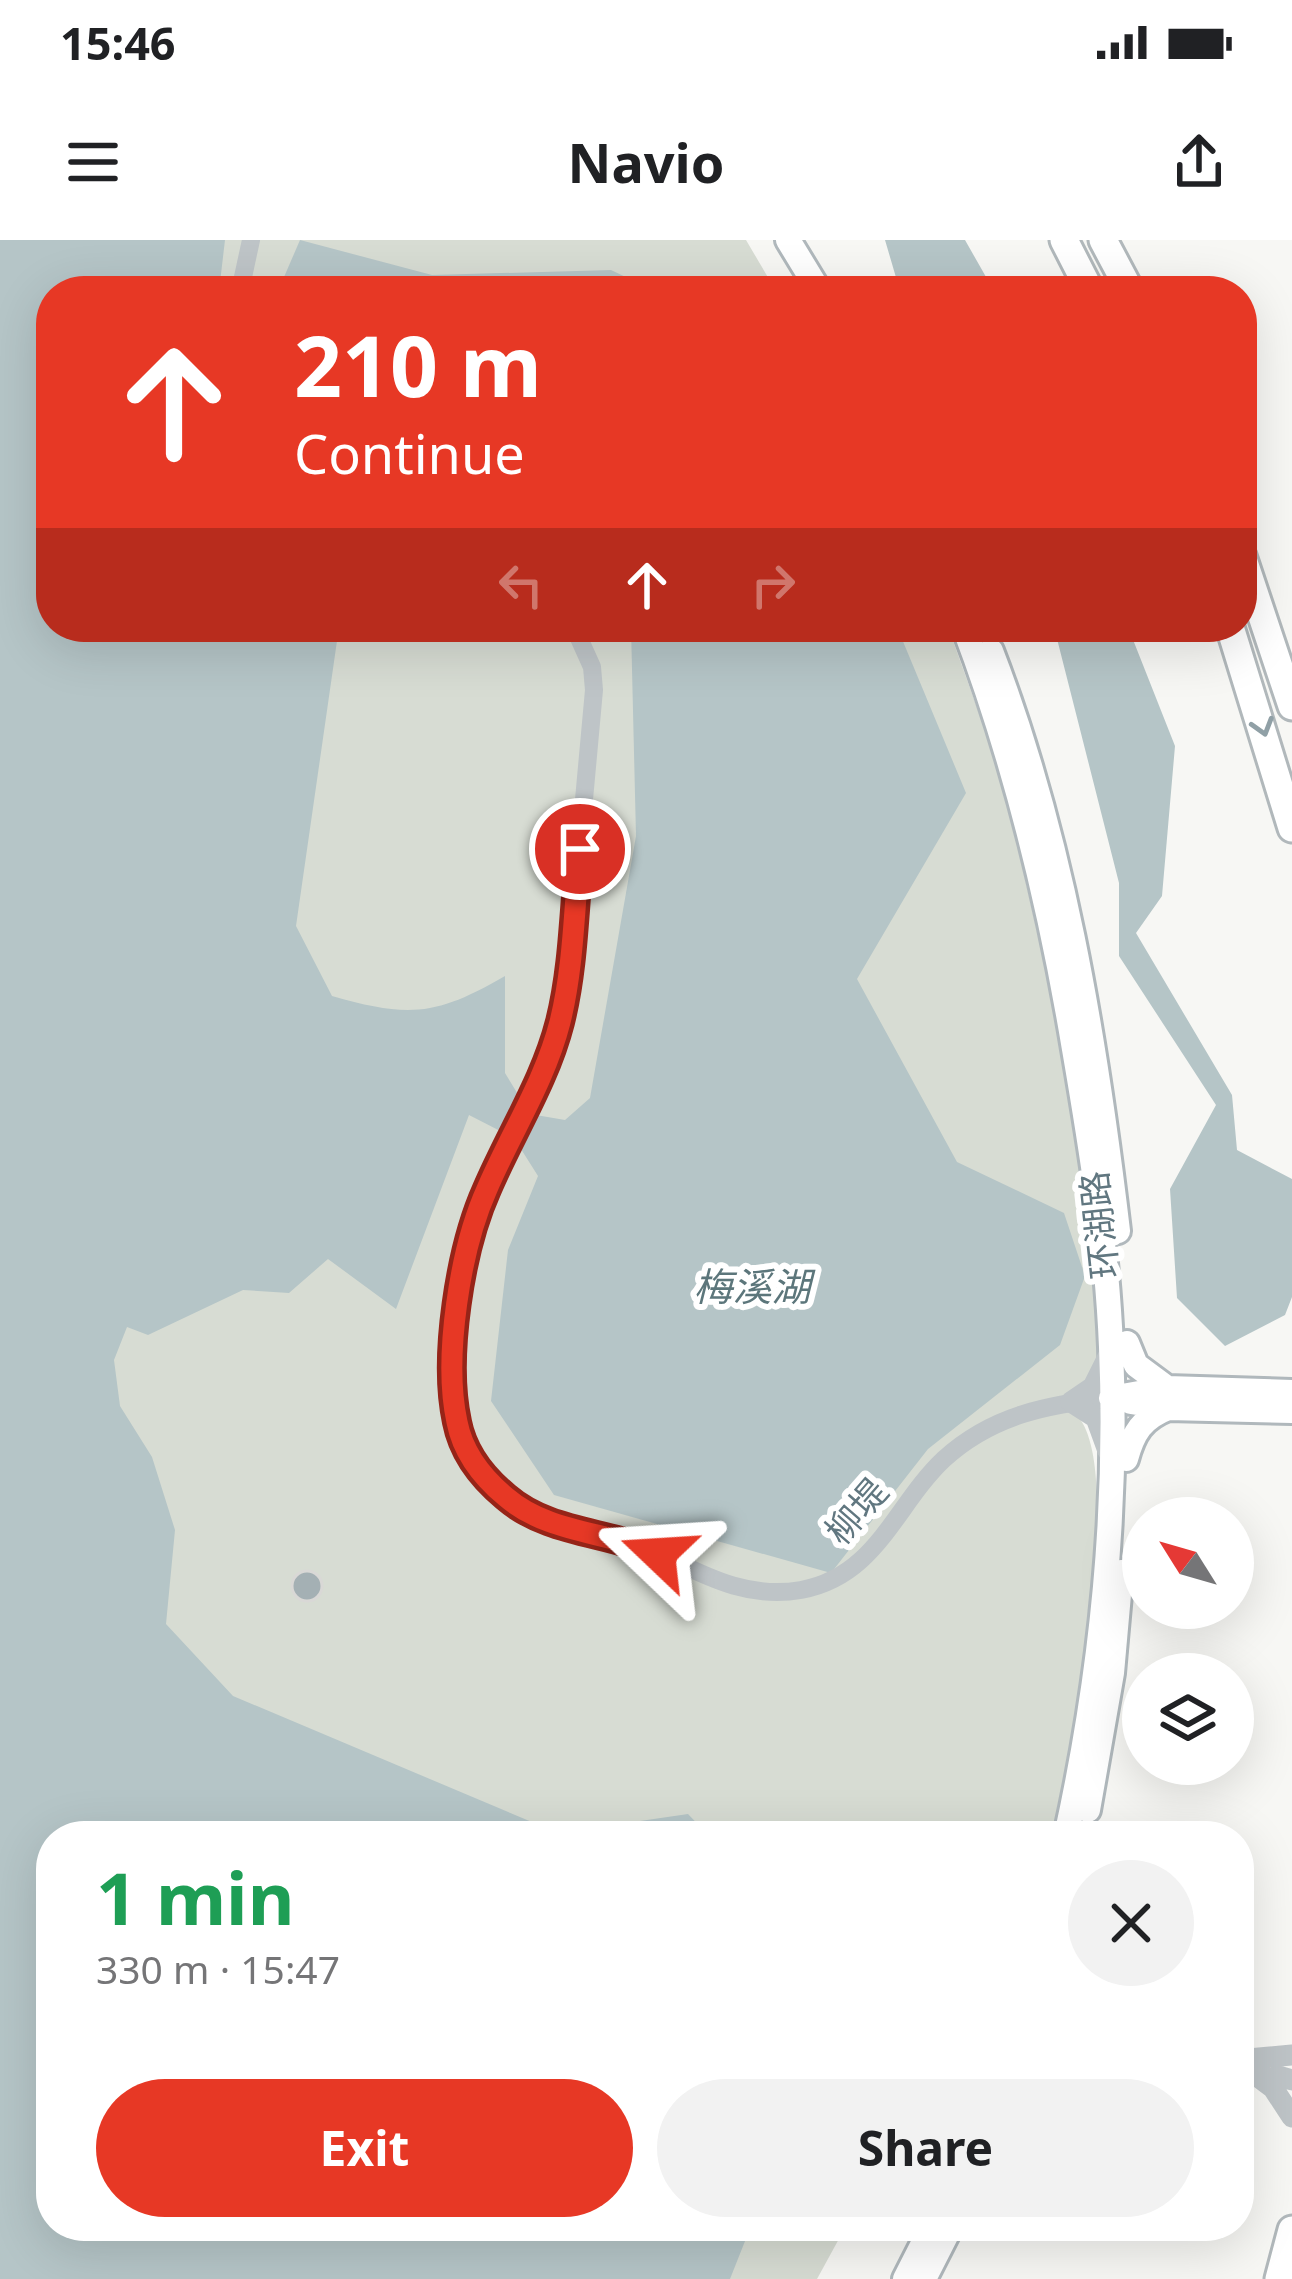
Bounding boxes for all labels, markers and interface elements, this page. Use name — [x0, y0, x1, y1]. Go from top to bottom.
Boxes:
text: 15:46 — [60, 12, 176, 73]
text: Navio — [568, 125, 724, 199]
icon: menu — [60, 129, 126, 195]
icon: share — [1166, 129, 1232, 195]
text: 210 m — [294, 307, 542, 422]
icon: ahead — [96, 324, 252, 480]
text: Continue — [294, 416, 525, 490]
icon: left — [488, 552, 554, 618]
icon: ahead — [614, 552, 680, 618]
icon: right — [740, 552, 806, 618]
one-way arrow — [1248, 716, 1273, 737]
pin — [529, 798, 631, 900]
icon: arrive — [547, 816, 613, 882]
street label: 环湖路 — [1069, 1169, 1129, 1281]
water label: 梅溪湖 — [693, 1259, 816, 1312]
street label: 柳堤 — [814, 1468, 898, 1554]
position arrow — [595, 1491, 721, 1617]
north arrow — [1122, 1497, 1254, 1629]
map controls — [1122, 1497, 1254, 1785]
button: layers — [1122, 1653, 1254, 1785]
text: 1 min — [96, 1848, 294, 1946]
button: close — [1068, 1860, 1194, 1986]
text: 330 m · 15:47 — [96, 1942, 340, 1995]
button: Exit — [96, 2079, 633, 2217]
button: Share — [657, 2079, 1194, 2217]

